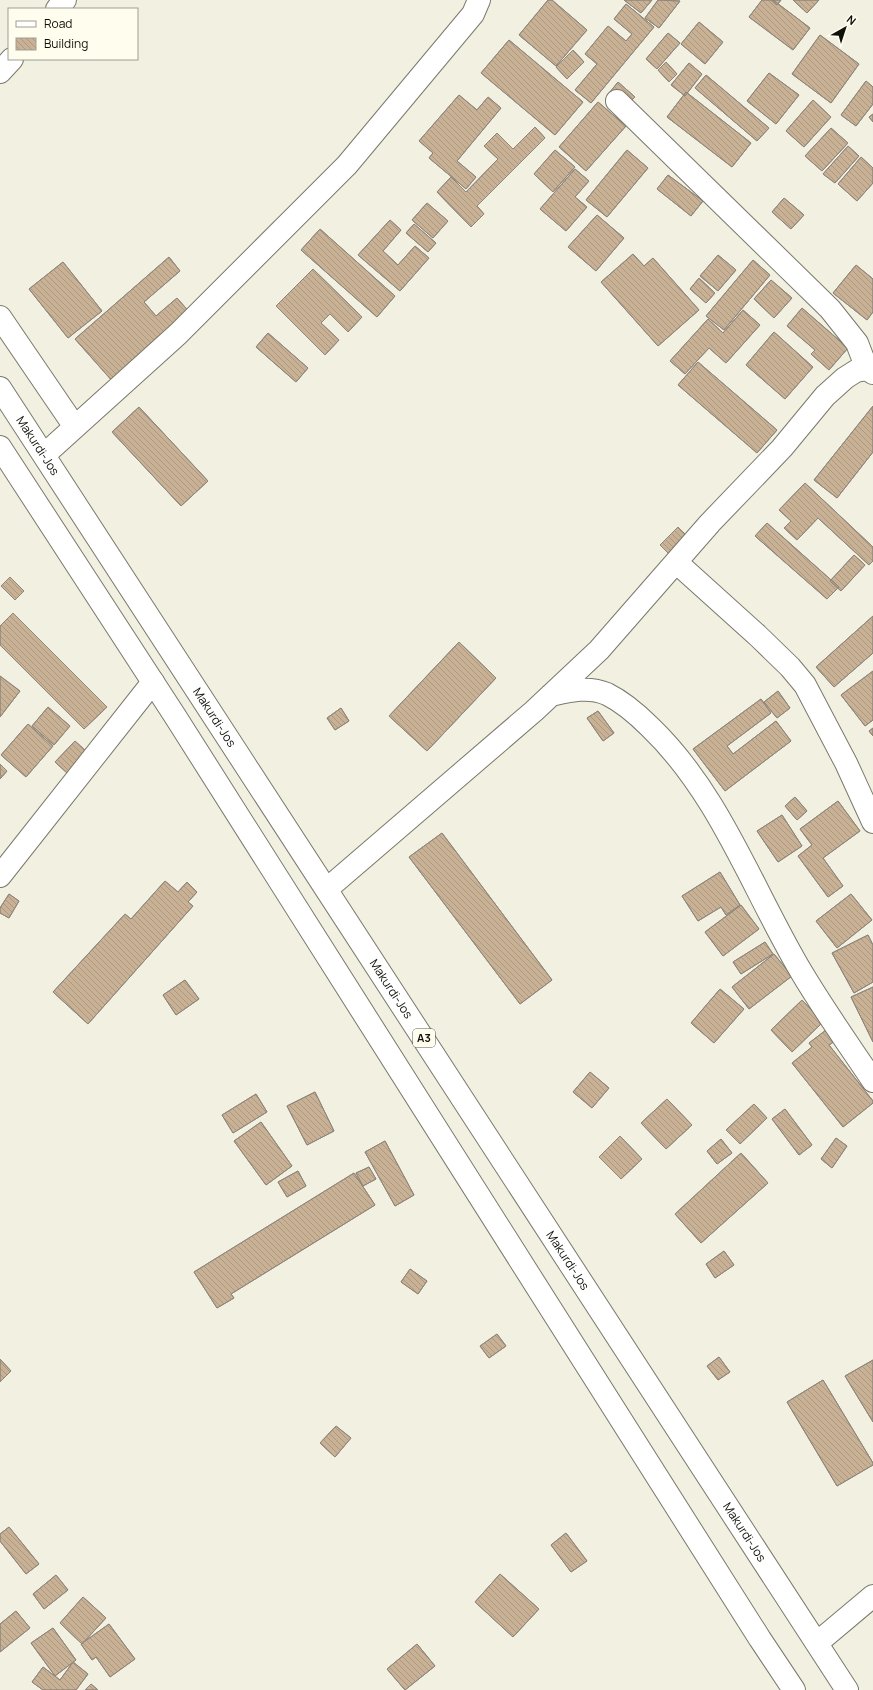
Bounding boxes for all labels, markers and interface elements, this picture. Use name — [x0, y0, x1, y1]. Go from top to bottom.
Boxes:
legend — [8, 8, 138, 60]
north arrow — [825, 8, 865, 48]
text: N — [844, 12, 859, 28]
text: Road — [44, 15, 72, 32]
text: Building — [44, 35, 88, 52]
street label: Makurdi-Jos — [12, 413, 64, 479]
street label: Makurdi-Jos — [189, 684, 240, 750]
street label: Makurdi-Jos — [366, 956, 417, 1022]
road number: A3 — [413, 1029, 435, 1047]
street label: Makurdi-Jos — [543, 1227, 594, 1293]
street label: Makurdi-Jos — [719, 1499, 770, 1565]

